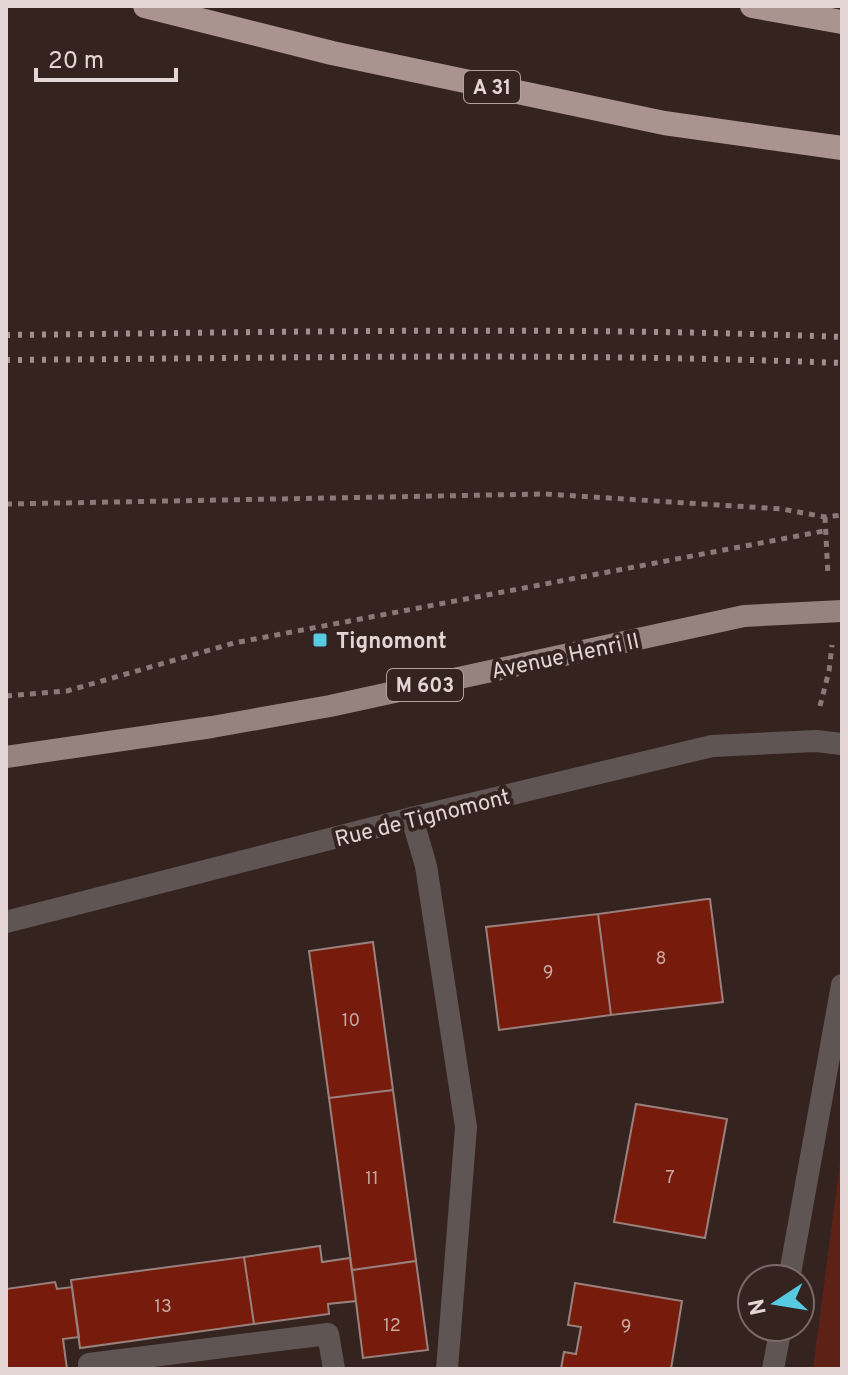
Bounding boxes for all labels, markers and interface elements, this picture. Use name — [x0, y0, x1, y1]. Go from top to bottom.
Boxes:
scale bar — [36, 32, 176, 82]
text: 20 m — [48, 47, 104, 77]
road number: A 31 — [464, 71, 520, 103]
place label: Tignomont — [336, 629, 447, 656]
street label: Avenue Henri II — [489, 629, 642, 686]
marker: Tignomont — [311, 631, 329, 649]
road number: M 603 — [387, 669, 463, 701]
street label: Rue de Tignomont — [332, 785, 513, 854]
house number: 8 — [656, 948, 667, 971]
house number: 9 — [543, 962, 553, 985]
house number: 10 — [342, 1010, 360, 1033]
house number: 7 — [665, 1167, 675, 1190]
house number: 11 — [365, 1168, 379, 1191]
north arrow — [736, 1263, 816, 1343]
house number: 13 — [154, 1296, 172, 1319]
text: N — [744, 1296, 774, 1317]
house number: 12 — [383, 1315, 401, 1338]
house number: 9 — [621, 1316, 631, 1339]

